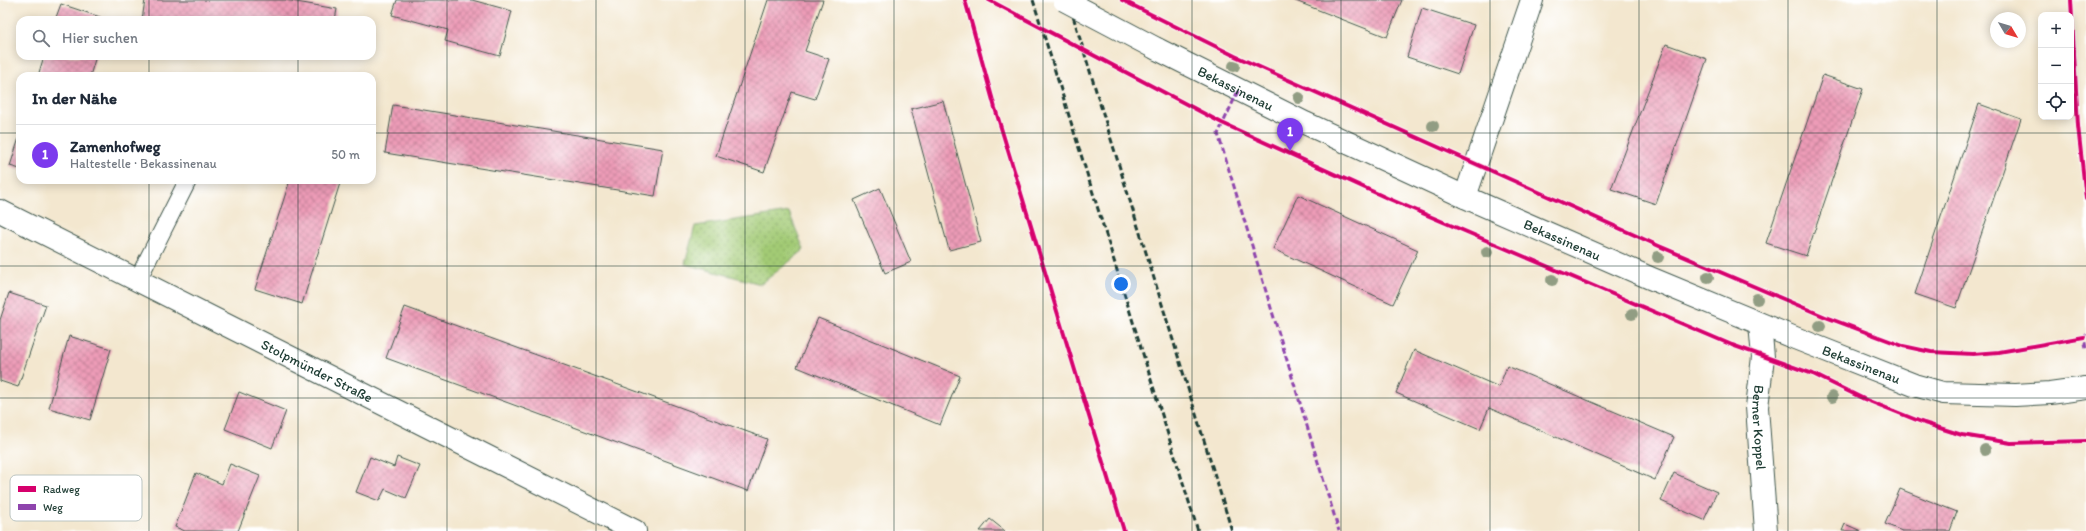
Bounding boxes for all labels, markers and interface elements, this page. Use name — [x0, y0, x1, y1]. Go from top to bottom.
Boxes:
north arrow — [1990, 12, 2026, 48]
map controls — [2038, 12, 2074, 120]
button: + — [2038, 12, 2074, 48]
search box — [16, 16, 376, 60]
icon: search — [30, 27, 52, 49]
text: Hier suchen — [62, 29, 138, 47]
button: − — [2038, 48, 2074, 84]
street label: Bekassinenau — [1195, 63, 1276, 115]
button: locate — [2038, 84, 2074, 120]
text: In der Nähe — [32, 88, 117, 108]
pin: 1 — [1277, 118, 1303, 151]
text: Zamenhofweg — [70, 138, 160, 156]
text: 1 — [42, 147, 48, 162]
text: 50 m — [331, 147, 360, 162]
text: Haltestelle · Bekassinenau — [70, 156, 217, 171]
street label: Bekassinenau — [1521, 216, 1604, 265]
your location — [1111, 274, 1131, 294]
street label: Stolpmünder Straße — [258, 336, 376, 407]
street label: Bekassinenau — [1820, 342, 1903, 388]
street label: Berner Koppel — [1748, 384, 1770, 471]
legend — [10, 475, 142, 521]
text: Radweg — [43, 483, 80, 496]
text: Weg — [43, 501, 63, 514]

